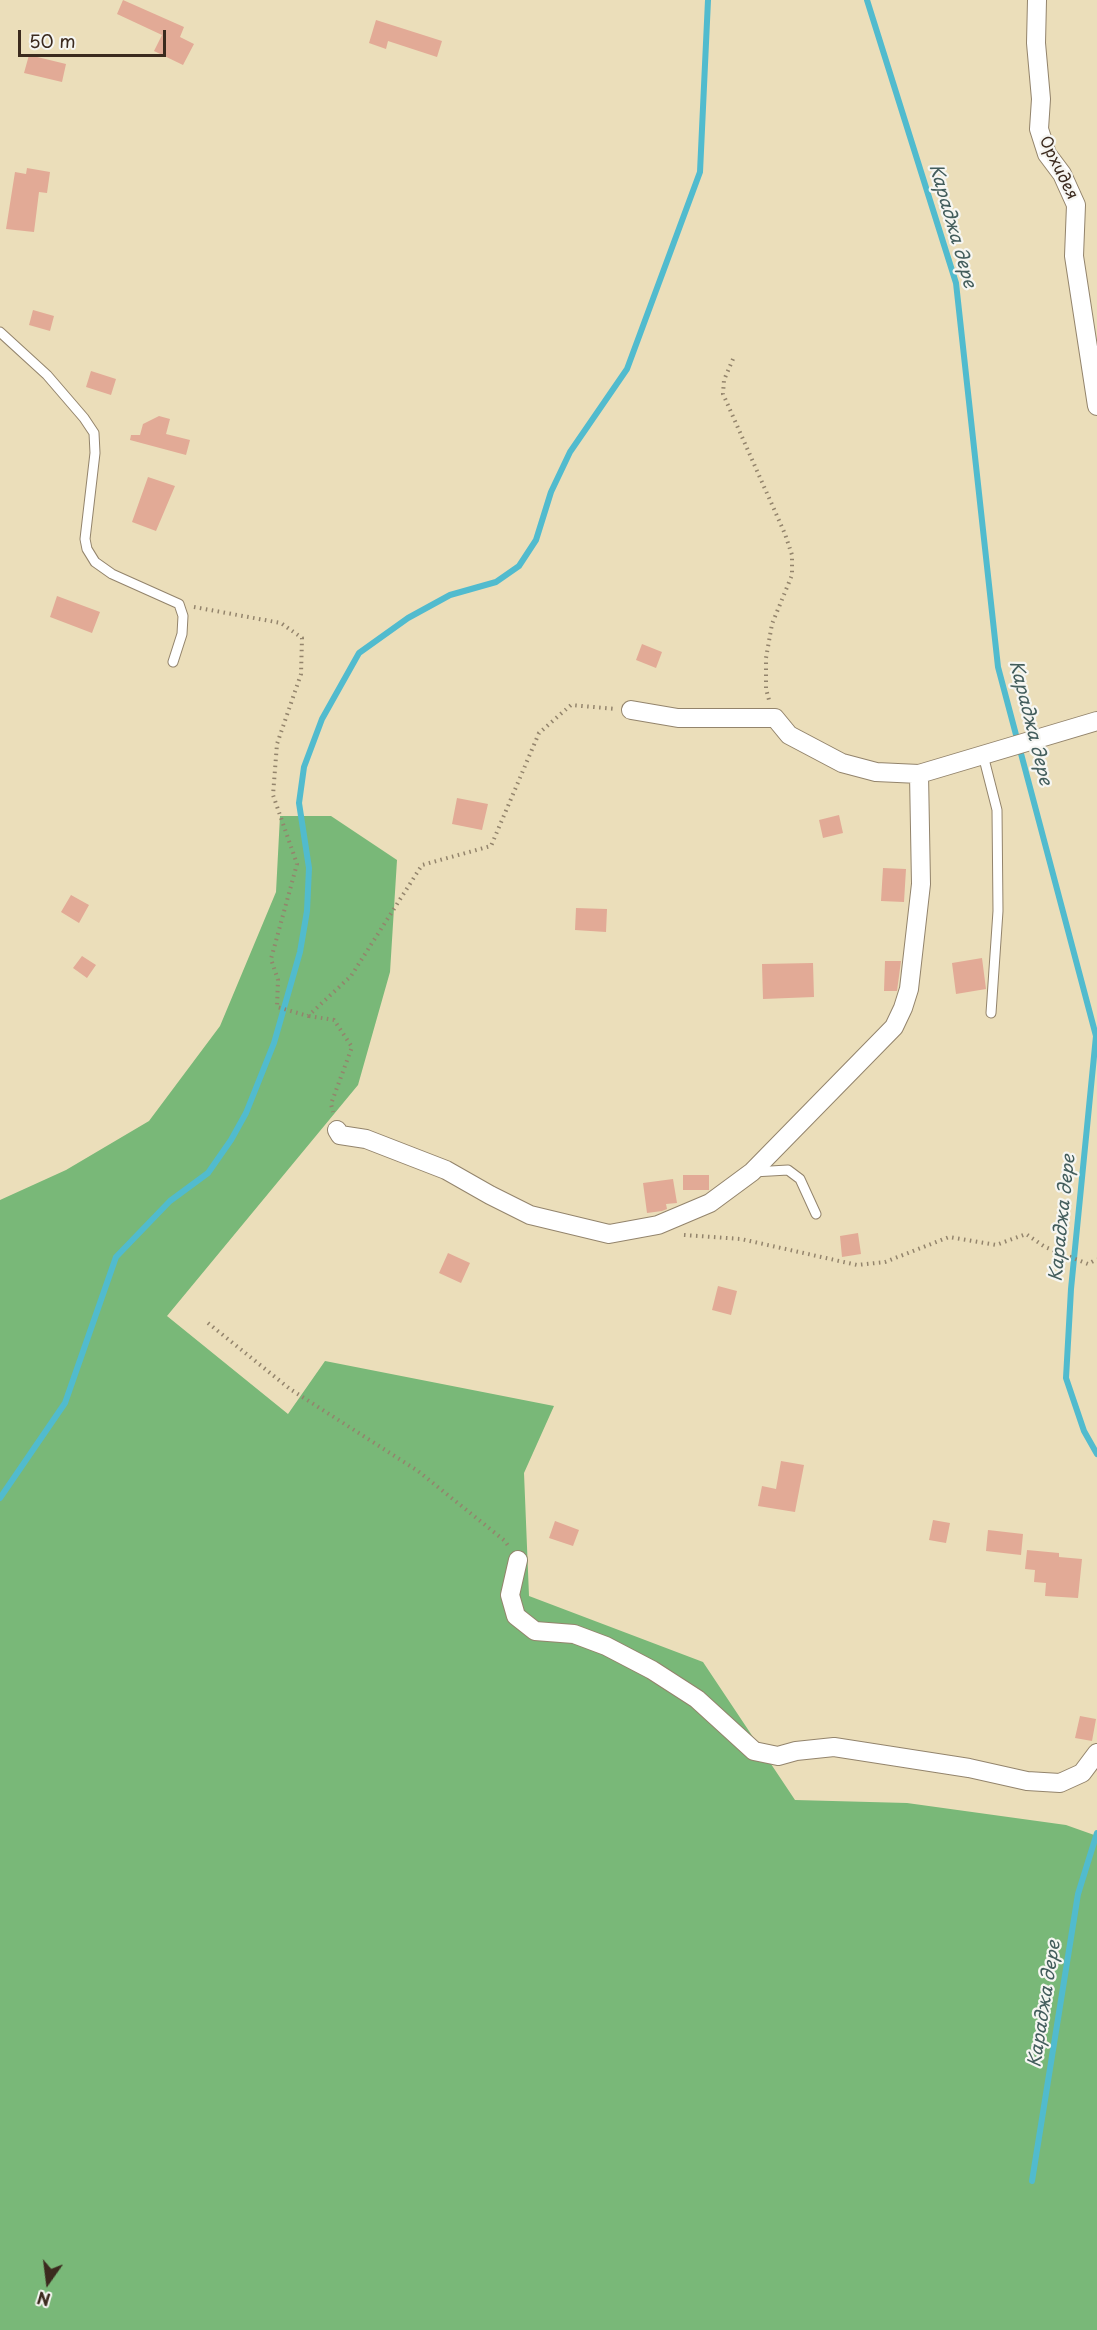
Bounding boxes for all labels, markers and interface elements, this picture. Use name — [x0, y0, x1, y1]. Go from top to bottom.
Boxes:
scale bar — [21, 18, 170, 56]
text: 50 m — [29, 27, 76, 54]
street label: Орхидея — [1034, 133, 1082, 203]
water label: Караджа дере — [924, 162, 980, 290]
water label: Караджа дере — [1004, 658, 1056, 788]
water label: Караджа дере — [1046, 1153, 1080, 1283]
water label: Караджа дере — [1024, 1939, 1066, 2069]
north arrow — [18, 2252, 78, 2312]
text: N — [35, 2286, 53, 2313]

